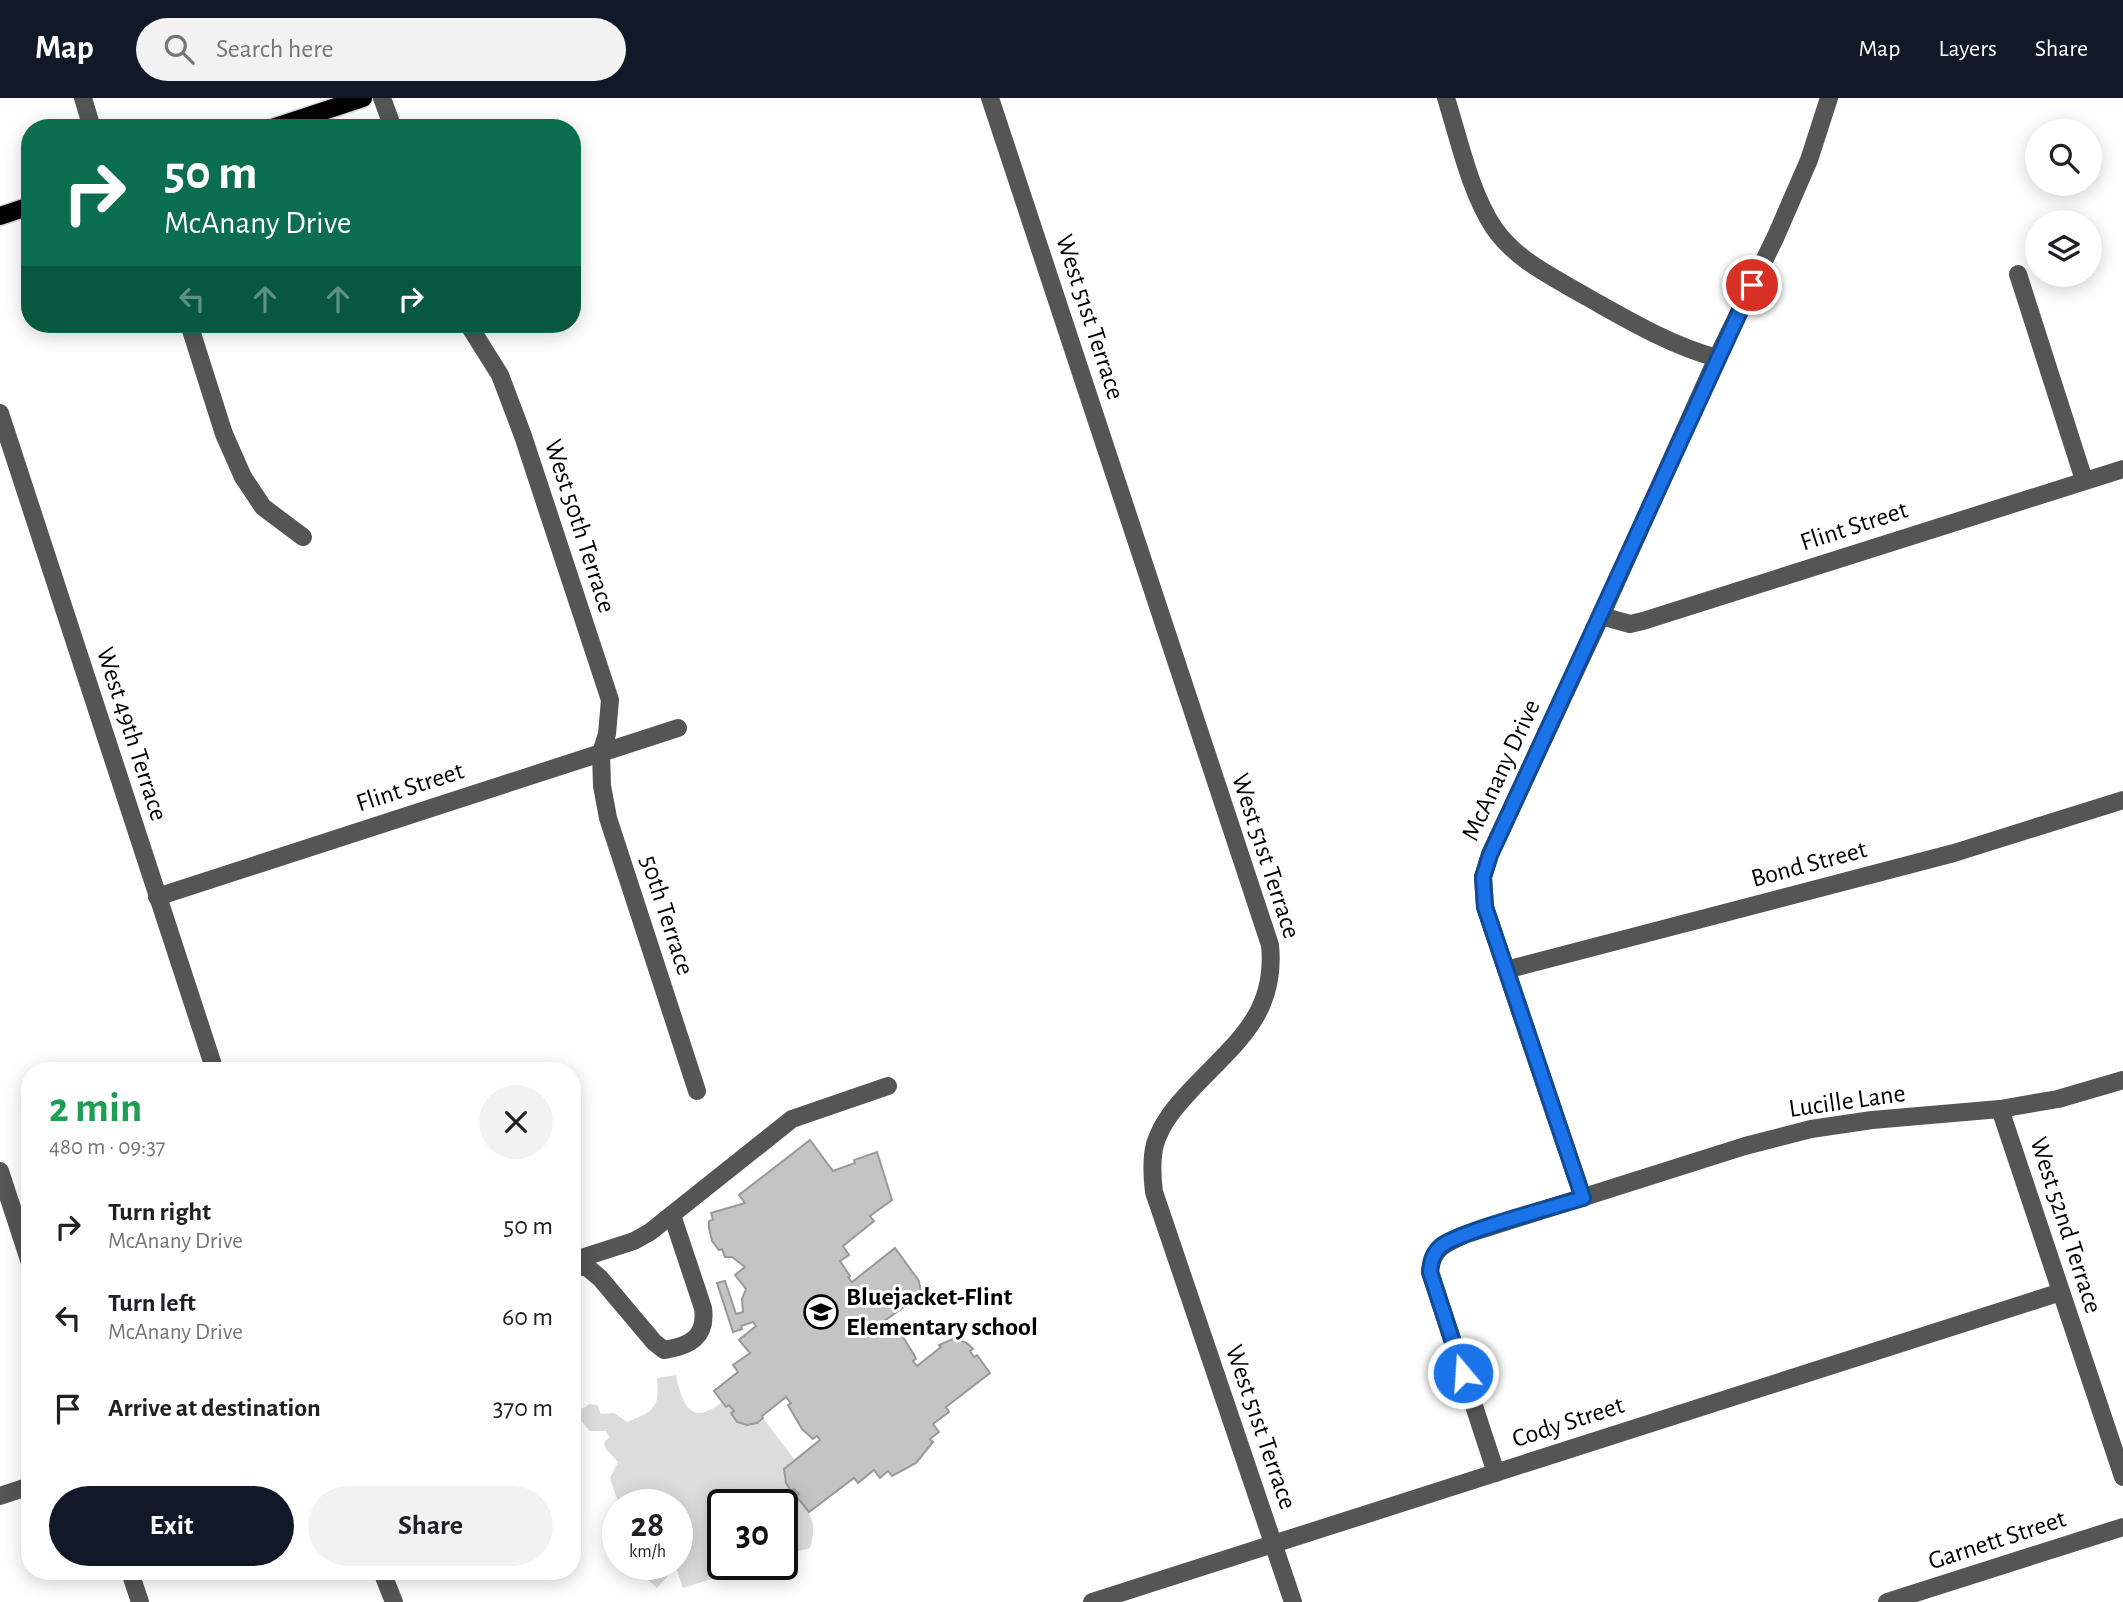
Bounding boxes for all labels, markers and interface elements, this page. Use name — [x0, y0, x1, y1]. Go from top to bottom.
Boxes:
search box — [136, 18, 626, 81]
icon: search — [160, 30, 198, 68]
text: Map — [35, 32, 94, 65]
text: Search here — [216, 36, 334, 62]
text: Map — [1858, 37, 1900, 61]
text: Layers — [1938, 37, 1997, 61]
text: Share — [2035, 37, 2088, 61]
map controls — [2025, 119, 2102, 287]
button: search — [2025, 119, 2102, 196]
icon: right — [49, 147, 140, 238]
text: 50 m — [164, 149, 258, 198]
text: McAnany Drive — [164, 207, 352, 239]
button: layers — [2025, 210, 2102, 287]
street label: West 51st Terrace — [1051, 231, 1129, 403]
pin — [1722, 255, 1782, 315]
icon: arrive — [1733, 266, 1771, 304]
icon: left — [173, 280, 211, 318]
icon: ahead — [246, 280, 284, 318]
icon: ahead — [319, 280, 357, 318]
icon: right — [392, 280, 430, 318]
street label: West 50th Terrace — [540, 436, 620, 616]
street label: Flint Street — [1797, 496, 1911, 556]
street label: West 49th Terrace — [92, 644, 172, 824]
street label: McAnany Drive — [1457, 695, 1545, 845]
street label: Flint Street — [353, 757, 467, 817]
street label: West 51st Terrace — [1227, 770, 1305, 942]
street label: Bond Street — [1748, 836, 1870, 892]
street label: 50th Terrace — [635, 852, 699, 978]
street label: Lucille Lane — [1787, 1080, 1907, 1122]
button: close — [479, 1085, 553, 1159]
text: 2 min — [49, 1087, 142, 1129]
street label: West 52nd Terrace — [2025, 1134, 2107, 1316]
text: 480 m · 09:37 — [49, 1136, 165, 1159]
text: Turn right — [108, 1199, 211, 1225]
icon: right — [49, 1208, 87, 1246]
text: 50 m — [503, 1213, 553, 1239]
text: McAnany Drive — [108, 1230, 243, 1253]
place label: Bluejacket-Flint Elementary school — [846, 1284, 1038, 1340]
text: Turn left — [108, 1290, 196, 1316]
school or university icon: Bluejacket-Flint Elementary school — [802, 1293, 840, 1331]
icon: left — [49, 1299, 87, 1337]
text: 60 m — [502, 1304, 553, 1330]
text: McAnany Drive — [108, 1321, 243, 1344]
position arrow — [1426, 1336, 1500, 1410]
street label: West 51st Terrace — [1221, 1342, 1301, 1512]
icon: arrive — [49, 1390, 87, 1428]
street label: Cody Street — [1509, 1392, 1627, 1452]
text: Arrive at destination — [108, 1395, 321, 1421]
text: 370 m — [493, 1395, 553, 1421]
button: Exit — [49, 1486, 294, 1566]
button: Share — [308, 1486, 553, 1566]
speed limit sign: 30 — [707, 1489, 798, 1580]
street label: Garnett Street — [1925, 1506, 2069, 1574]
text: 28 — [631, 1508, 664, 1543]
text: km/h — [629, 1543, 666, 1561]

